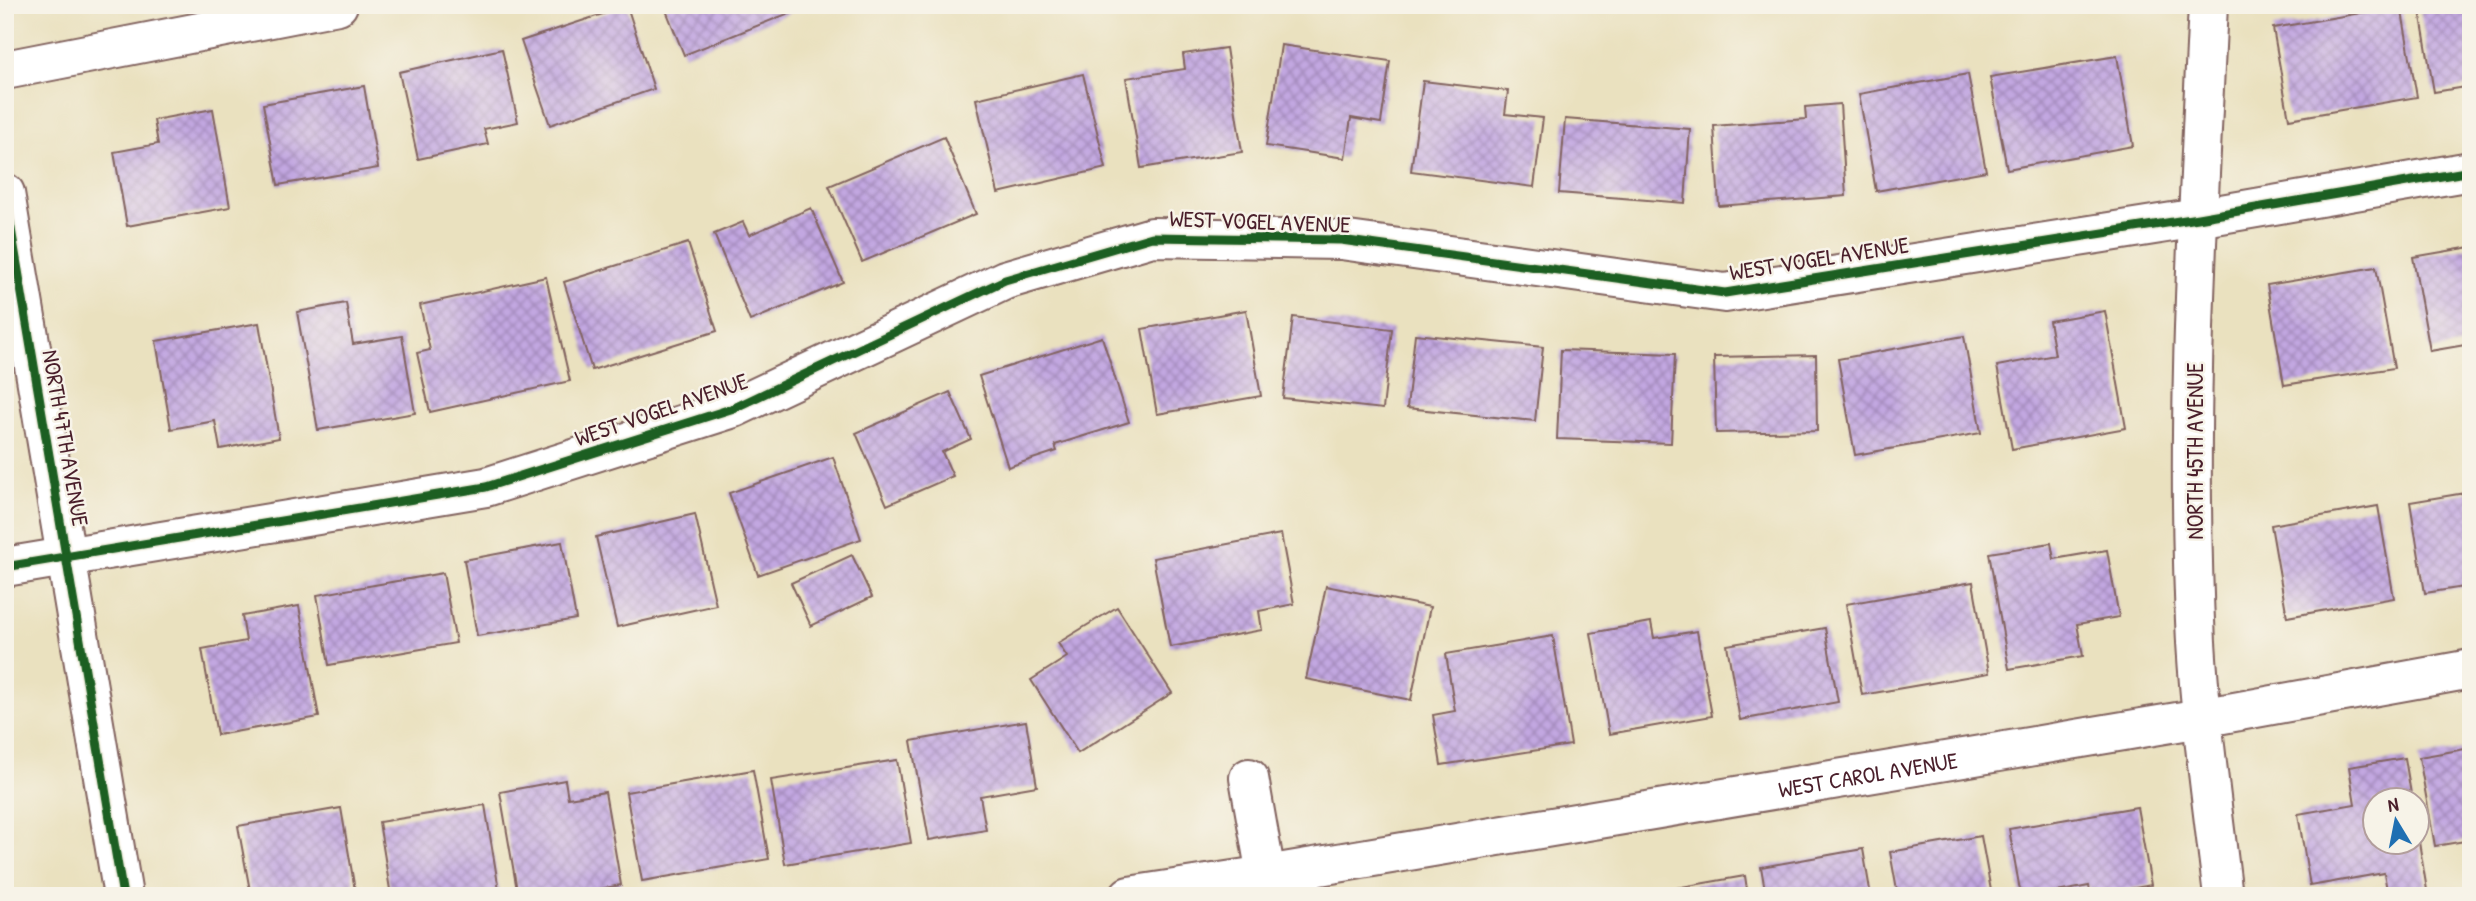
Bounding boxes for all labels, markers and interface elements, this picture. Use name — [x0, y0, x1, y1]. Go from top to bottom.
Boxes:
street label: WEST VOGEL AVENUE — [1169, 202, 1351, 240]
street label: WEST VOGEL AVENUE — [1727, 229, 1911, 287]
street label: NORTH 47TH AVENUE — [35, 347, 97, 529]
street label: NORTH 45TH AVENUE — [2179, 363, 2210, 539]
street label: WEST VOGEL AVENUE — [570, 365, 752, 453]
street label: WEST CAROL AVENUE — [1776, 744, 1960, 804]
north arrow — [2360, 786, 2430, 856]
text: N — [2386, 791, 2400, 818]

